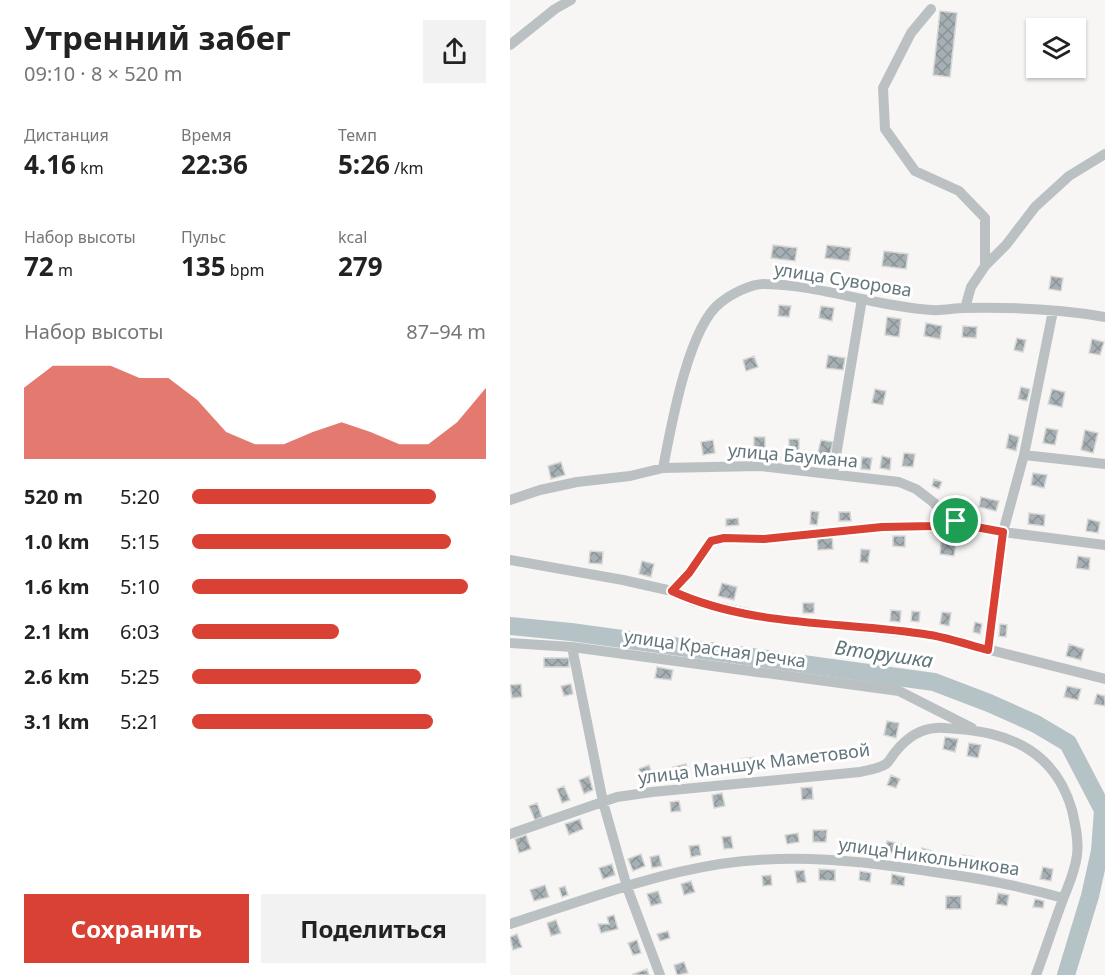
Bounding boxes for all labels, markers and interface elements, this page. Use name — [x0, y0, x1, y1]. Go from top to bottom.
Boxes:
text: Утренний забег — [24, 15, 291, 60]
map controls — [1026, 18, 1086, 78]
button: layers — [1026, 18, 1086, 78]
button: share — [423, 20, 486, 83]
text: 09:10 · 8 × 520 m — [24, 60, 182, 87]
text: Дистанция — [24, 124, 109, 146]
text: Время — [181, 124, 231, 146]
text: Темп — [338, 124, 377, 146]
text: 4.16 — [24, 146, 76, 182]
text: 22:36 — [181, 146, 248, 182]
text: 5:26 — [338, 146, 390, 182]
text: km — [76, 157, 104, 179]
text: /km — [390, 157, 424, 179]
text: Набор высоты — [24, 226, 136, 248]
text: Пульс — [181, 226, 226, 248]
text: kcal — [338, 226, 367, 248]
text: 72 — [24, 248, 54, 284]
text: 135 — [181, 248, 226, 284]
text: 279 — [338, 248, 383, 284]
street label: улица Суворова — [773, 256, 914, 302]
text: m — [54, 259, 73, 281]
text: bpm — [226, 259, 264, 281]
text: Набор высоты — [24, 318, 163, 345]
text: 87–94 m — [406, 318, 486, 345]
street label: улица Баумана — [727, 437, 859, 473]
text: 520 m — [24, 483, 83, 510]
text: 5:20 — [120, 483, 160, 510]
pin — [930, 495, 981, 546]
icon: arrive — [939, 504, 972, 537]
text: 1.0 km — [24, 528, 90, 555]
text: 5:15 — [120, 528, 160, 555]
text: 1.6 km — [24, 573, 90, 600]
text: 5:10 — [120, 573, 160, 600]
text: 2.1 km — [24, 618, 90, 645]
text: 6:03 — [120, 618, 160, 645]
street label: улица Красная речка — [623, 623, 808, 673]
water label: Вторушка — [833, 633, 935, 674]
text: 2.6 km — [24, 663, 90, 690]
text: 5:25 — [120, 663, 160, 690]
text: 3.1 km — [24, 708, 90, 735]
text: 5:21 — [120, 708, 160, 735]
street label: улица Маншук Маметовой — [637, 737, 871, 789]
street label: улица Никольникова — [837, 831, 1021, 881]
button: Сохранить — [24, 894, 249, 963]
button: Поделиться — [261, 894, 486, 963]

